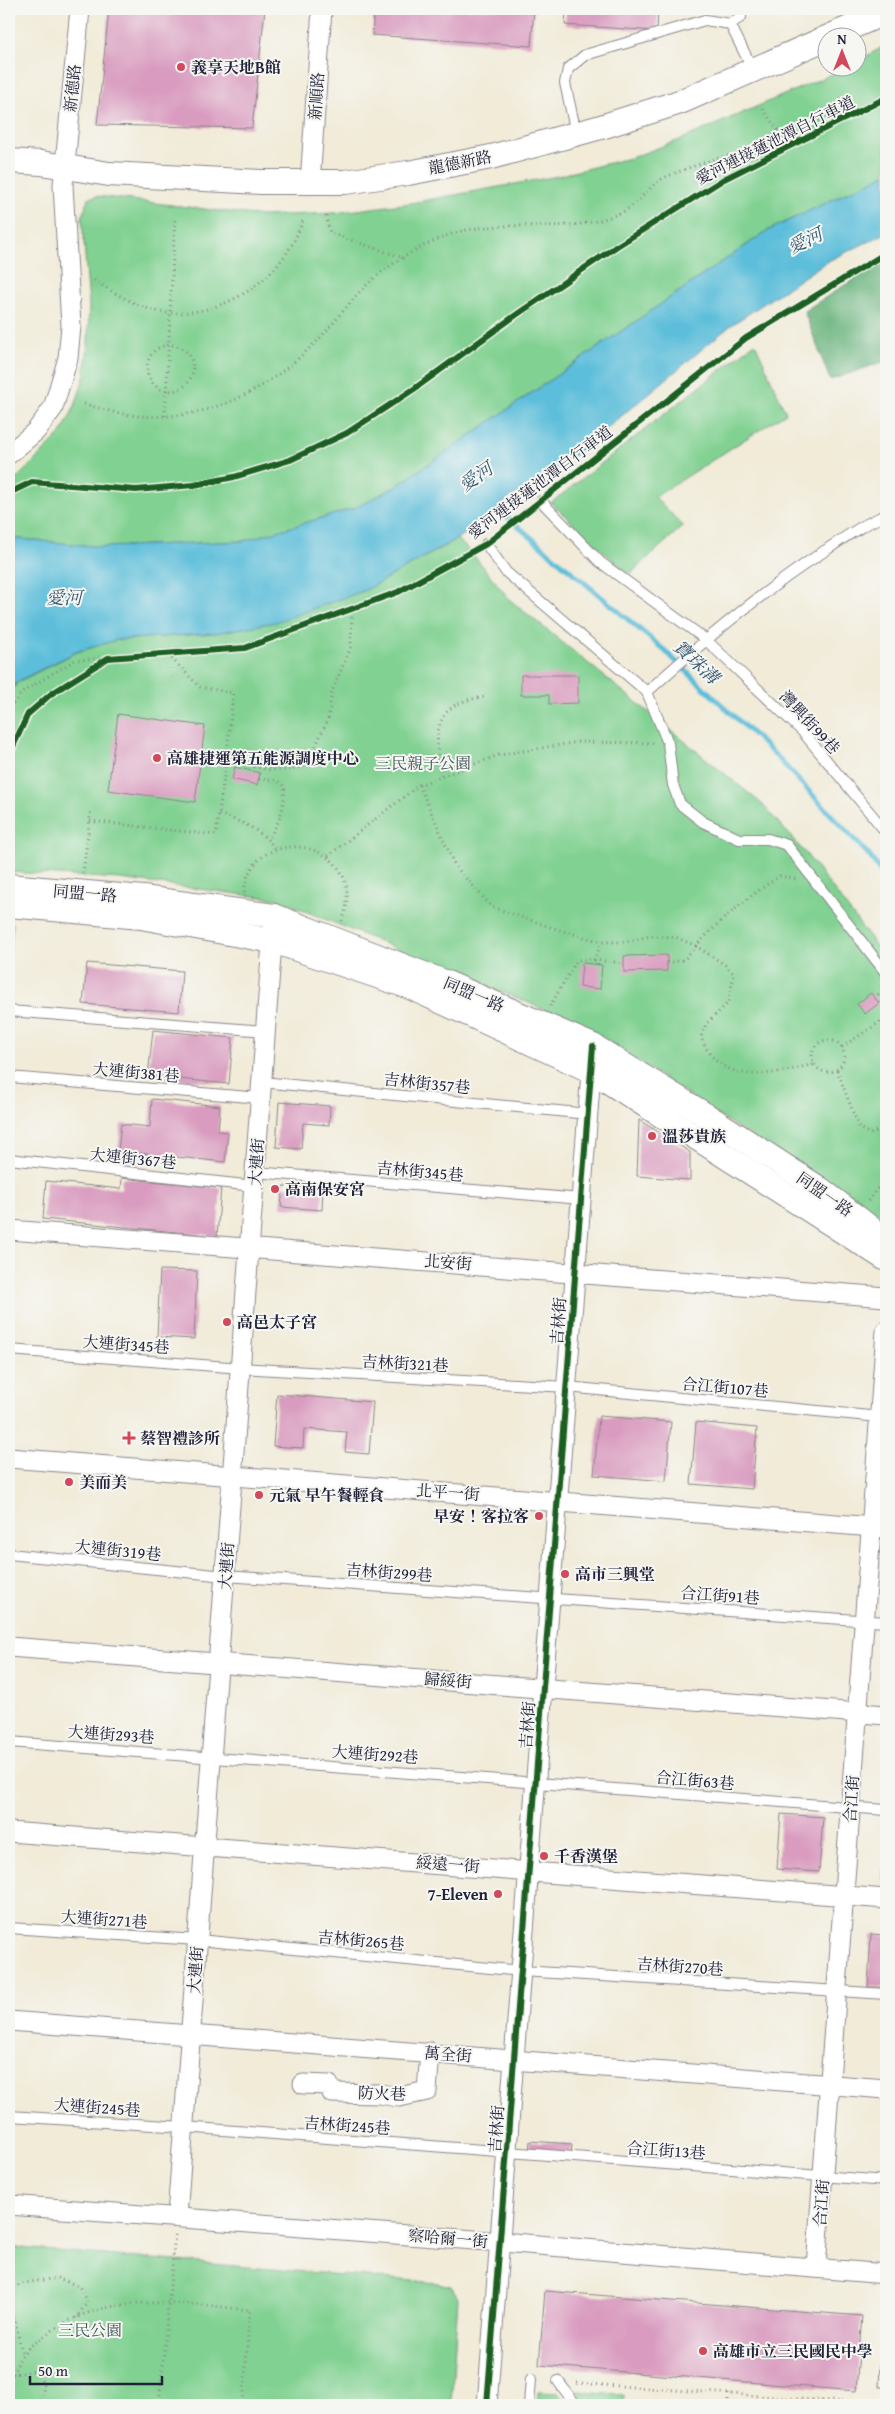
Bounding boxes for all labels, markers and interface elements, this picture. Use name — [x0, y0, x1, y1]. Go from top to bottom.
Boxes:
north arrow — [818, 28, 868, 78]
text: N — [837, 29, 847, 49]
place label: 義享天地B館 — [191, 55, 281, 79]
marker: 義享天地B館 — [175, 61, 187, 73]
street label: 新德路 — [58, 63, 86, 113]
street label: 新順路 — [302, 71, 330, 121]
street label: 愛河連接蓮池潭自行車道 — [691, 89, 859, 191]
street label: 龍德新路 — [426, 144, 494, 180]
water label: 愛河 — [783, 219, 830, 261]
street label: 愛河連接蓮池潭自行車道 — [462, 419, 618, 545]
water label: 愛河 — [453, 453, 501, 498]
water label: 愛河 — [46, 584, 85, 611]
water label: 寶珠溝 — [667, 633, 727, 692]
street label: 灣興街99巷 — [774, 685, 846, 759]
place label: 高雄捷運第五能源調度中心 — [167, 746, 359, 770]
park label: 三民親子公園 — [375, 751, 471, 775]
marker: 高雄捷運第五能源調度中心 — [151, 752, 163, 764]
street label: 同盟一路 — [52, 878, 118, 908]
street label: 同盟一路 — [440, 970, 508, 1018]
street label: 大連街381巷 — [92, 1056, 180, 1088]
street label: 吉林街357巷 — [382, 1067, 472, 1099]
place label: 溫莎貴族 — [662, 1124, 726, 1148]
marker: 溫莎貴族 — [646, 1130, 658, 1142]
street label: 大連街 — [242, 1137, 270, 1187]
street label: 大連街367巷 — [88, 1142, 178, 1174]
street label: 吉林街345巷 — [376, 1155, 464, 1187]
street label: 同盟一路 — [792, 1166, 858, 1222]
place label: 高南保安宮 — [285, 1177, 365, 1201]
marker: 高南保安宮 — [269, 1183, 281, 1195]
street label: 北安街 — [423, 1248, 473, 1276]
street label: 吉林街 — [544, 1296, 572, 1346]
place label: 高邑太子宮 — [237, 1310, 317, 1334]
marker: 高邑太子宮 — [221, 1316, 233, 1328]
street label: 大連街345巷 — [82, 1329, 170, 1359]
street label: 吉林街321巷 — [361, 1349, 449, 1377]
street label: 合江街107巷 — [681, 1371, 769, 1403]
place label: 蔡智禮診所 — [140, 1426, 220, 1450]
marker: 蔡智禮診所 — [122, 1431, 136, 1445]
place label: 美而美 — [79, 1470, 127, 1494]
marker: 美而美 — [63, 1476, 75, 1488]
street label: 北平一街 — [415, 1478, 481, 1506]
place label: 元氣 早午餐輕食 — [269, 1483, 385, 1507]
marker: 元氣 早午餐輕食 — [253, 1489, 265, 1501]
place label: 早安！客拉客 — [433, 1504, 529, 1528]
marker: 早安！客拉客 — [533, 1510, 545, 1522]
street label: 大連街319巷 — [73, 1534, 163, 1566]
street label: 大連街 — [212, 1541, 240, 1591]
street label: 吉林街299巷 — [345, 1557, 433, 1587]
place label: 高市三興堂 — [575, 1562, 655, 1586]
marker: 高市三興堂 — [559, 1568, 571, 1580]
street label: 合江街91巷 — [680, 1580, 760, 1610]
street label: 歸綏街 — [423, 1666, 473, 1694]
street label: 吉林街 — [513, 1700, 541, 1750]
street label: 大連街293巷 — [67, 1719, 155, 1749]
street label: 大連街292巷 — [331, 1739, 419, 1769]
street label: 合江街63巷 — [654, 1765, 736, 1795]
street label: 合江街 — [837, 1774, 865, 1824]
place label: 千香漢堡 — [554, 1844, 618, 1868]
street label: 綏遠一街 — [415, 1850, 481, 1878]
marker: 千香漢堡 — [538, 1850, 550, 1862]
place label: 7-Eleven — [427, 1882, 489, 1906]
marker: 7-Eleven — [492, 1888, 504, 1900]
street label: 大連街271巷 — [60, 1904, 148, 1934]
street label: 吉林街265巷 — [317, 1924, 405, 1956]
street label: 大連街 — [181, 1945, 209, 1995]
street label: 吉林街270巷 — [636, 1951, 724, 1981]
street label: 萬全街 — [423, 2040, 473, 2068]
street label: 防火巷 — [358, 2080, 406, 2106]
street label: 大連街245巷 — [53, 2092, 141, 2122]
street label: 吉林街 — [482, 2104, 510, 2154]
street label: 吉林街245巷 — [303, 2110, 391, 2140]
street label: 合江街13巷 — [626, 2135, 706, 2165]
street label: 合江街 — [807, 2178, 835, 2228]
street label: 察哈爾一街 — [407, 2223, 489, 2253]
park label: 三民公園 — [58, 2318, 122, 2342]
place label: 高雄市立三民國民中學 — [713, 2339, 873, 2363]
marker: 高雄市立三民國民中學 — [697, 2345, 709, 2357]
scale bar — [30, 2354, 162, 2386]
text: 50 m — [38, 2360, 69, 2381]

